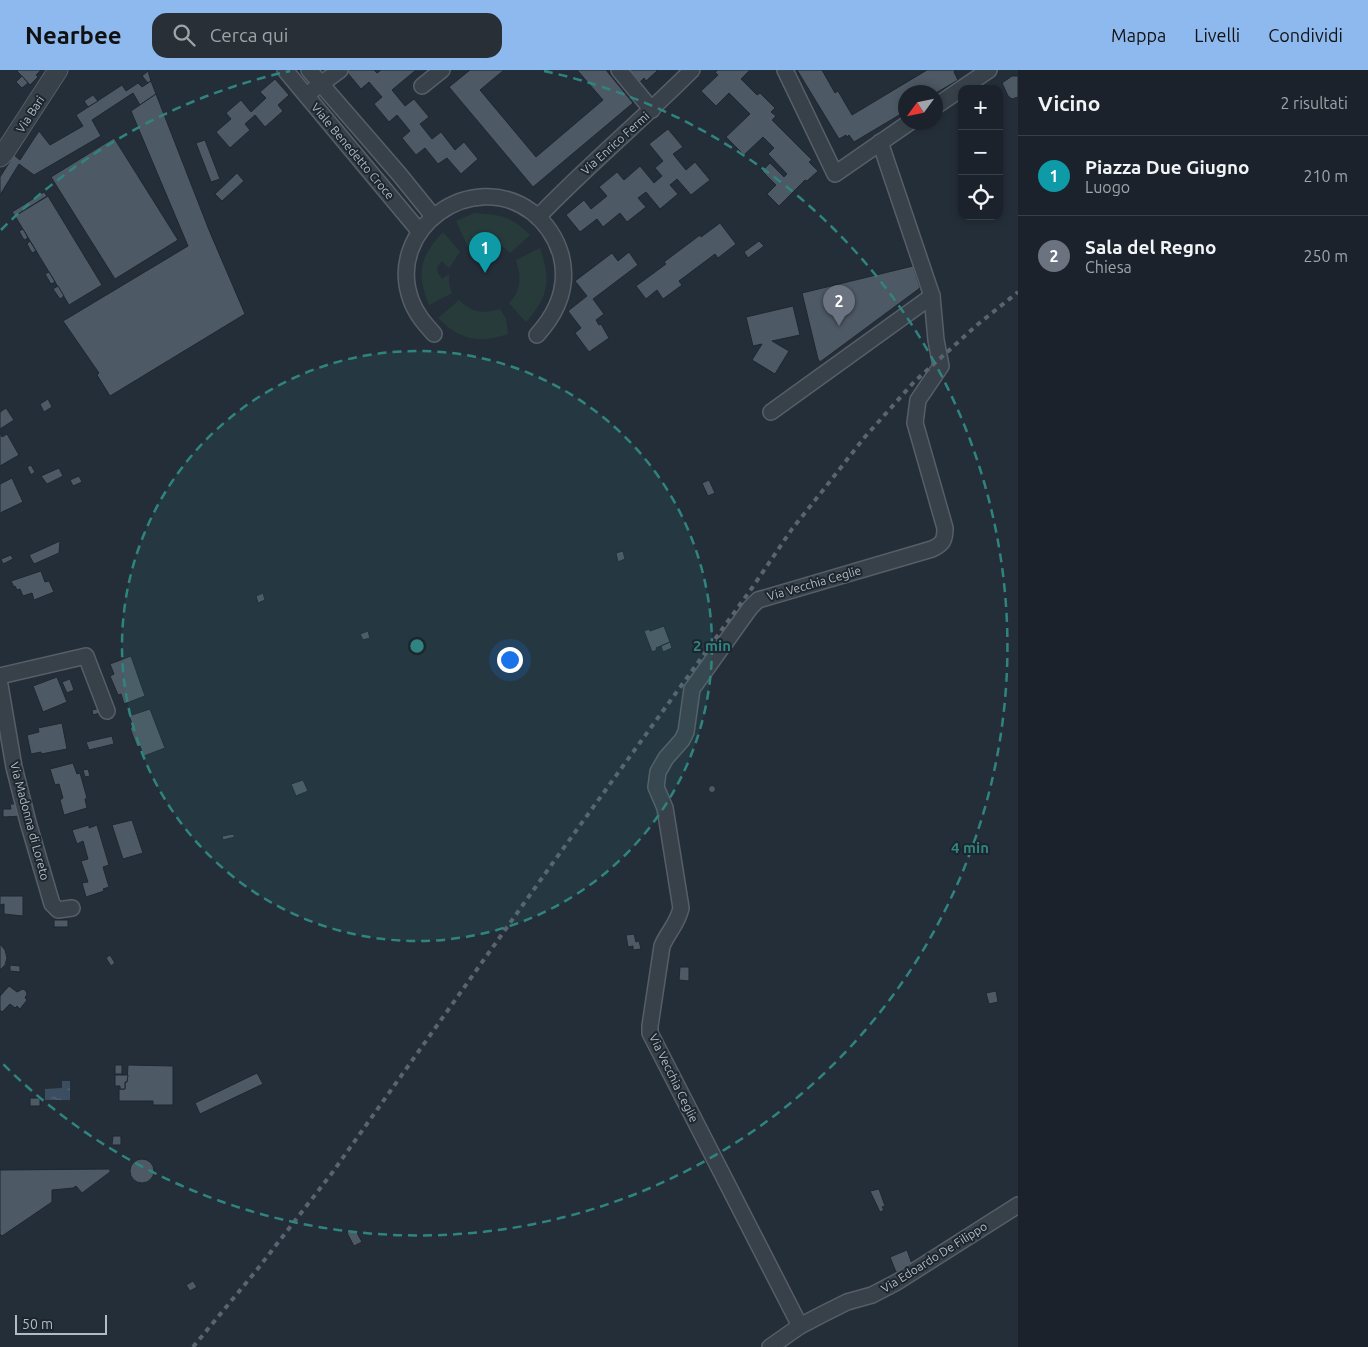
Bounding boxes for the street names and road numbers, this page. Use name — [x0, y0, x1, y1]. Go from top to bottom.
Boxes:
street label: Via Bari — [13, 93, 47, 135]
street label: Viale Benedetto Croce — [309, 100, 397, 202]
street label: Via Enrico Fermi — [578, 109, 652, 177]
street label: Via Vecchia Ceglie — [766, 563, 862, 603]
street label: Via Madonna di Loreto — [8, 761, 52, 881]
street label: Via Vecchia Ceglie — [647, 1032, 701, 1124]
street label: Via Edoardo De Filippo — [879, 1219, 989, 1295]

